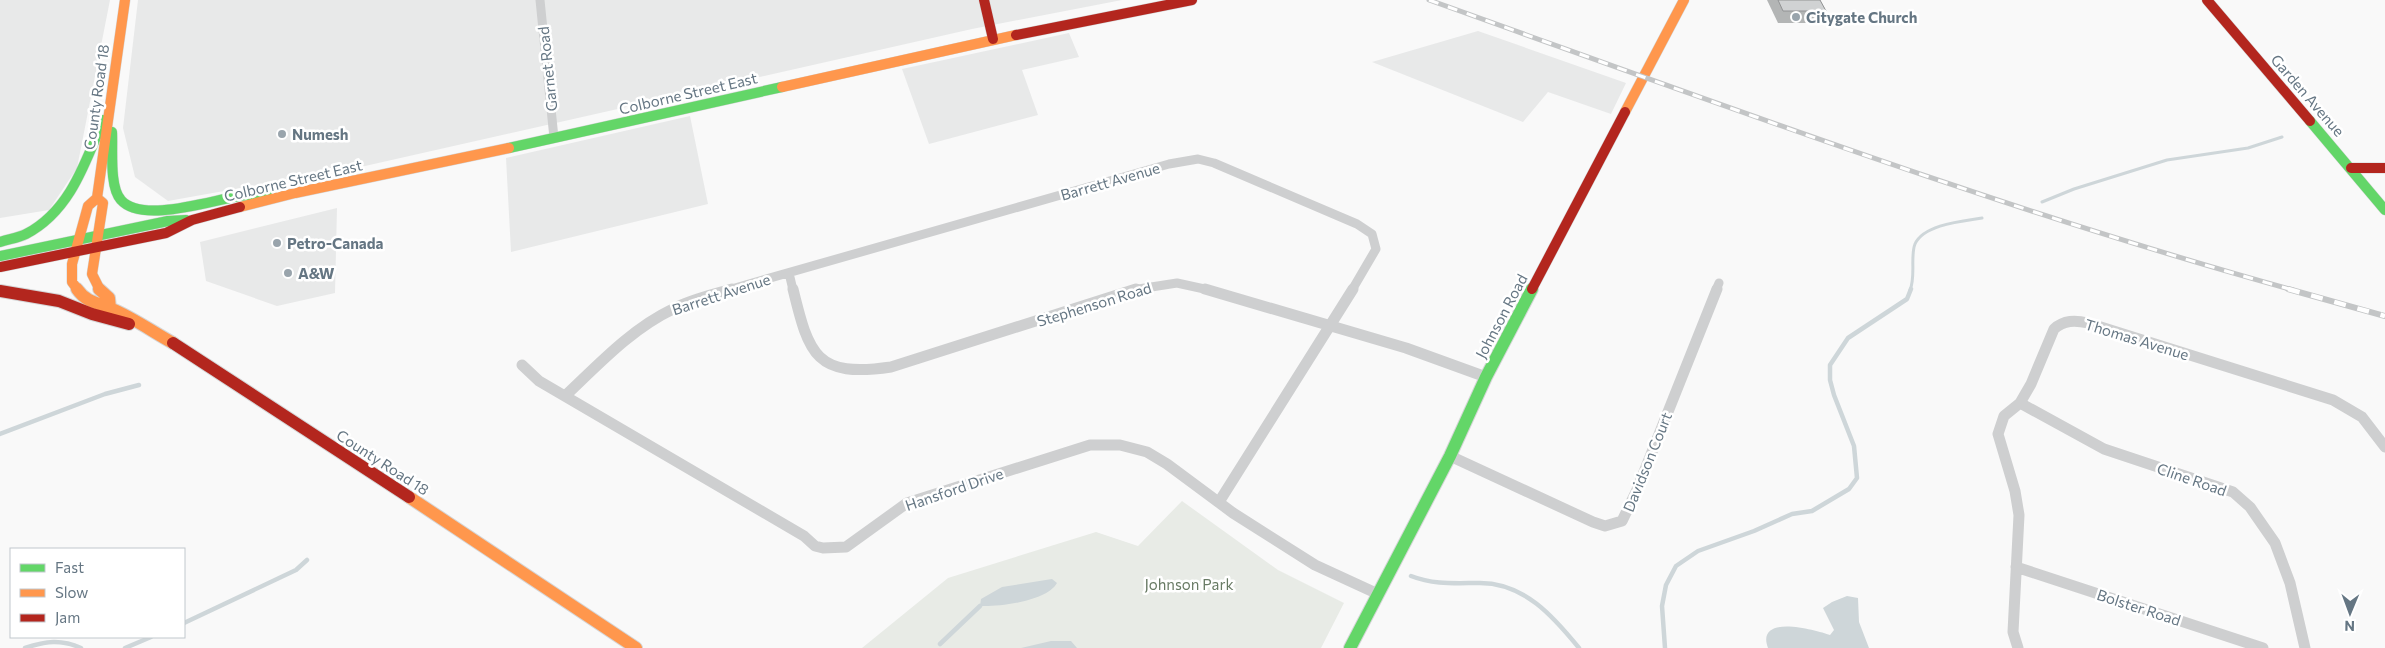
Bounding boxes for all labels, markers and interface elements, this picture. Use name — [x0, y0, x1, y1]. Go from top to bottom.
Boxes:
place label: Citygate Church — [1806, 8, 1917, 26]
marker: Citygate Church — [1790, 11, 1802, 23]
street label: Garnet Road — [534, 26, 560, 112]
street label: County Road 18 — [80, 43, 112, 151]
street label: Garden Avenue — [2268, 50, 2349, 140]
street label: Colborne Street East — [617, 68, 759, 118]
place label: Numesh — [292, 125, 348, 143]
marker: Numesh — [276, 128, 288, 140]
street label: Colborne Street East — [222, 155, 364, 205]
street label: Barrett Avenue — [1058, 158, 1162, 204]
place label: Petro-Canada — [287, 234, 384, 252]
marker: Petro-Canada — [271, 237, 283, 249]
place label: A&W — [298, 264, 335, 282]
marker: A&W — [282, 267, 294, 279]
street label: Barrett Avenue — [670, 270, 772, 318]
street label: Johnson Road — [1471, 271, 1531, 361]
street label: Stephenson Road — [1035, 278, 1153, 330]
street label: Thomas Avenue — [2083, 315, 2191, 363]
street label: Davidson Court — [1619, 410, 1675, 514]
street label: County Road 18 — [333, 425, 433, 499]
street label: Cline Road — [2155, 459, 2229, 499]
street label: Hansford Drive — [903, 464, 1005, 514]
legend — [10, 548, 185, 638]
text: Fast — [55, 558, 84, 576]
park label: Johnson Park — [1144, 575, 1234, 593]
text: Slow — [55, 583, 88, 601]
street label: Bolster Road — [2095, 585, 2183, 629]
north arrow — [2325, 588, 2375, 638]
text: Jam — [55, 608, 80, 626]
text: N — [2344, 618, 2355, 635]

